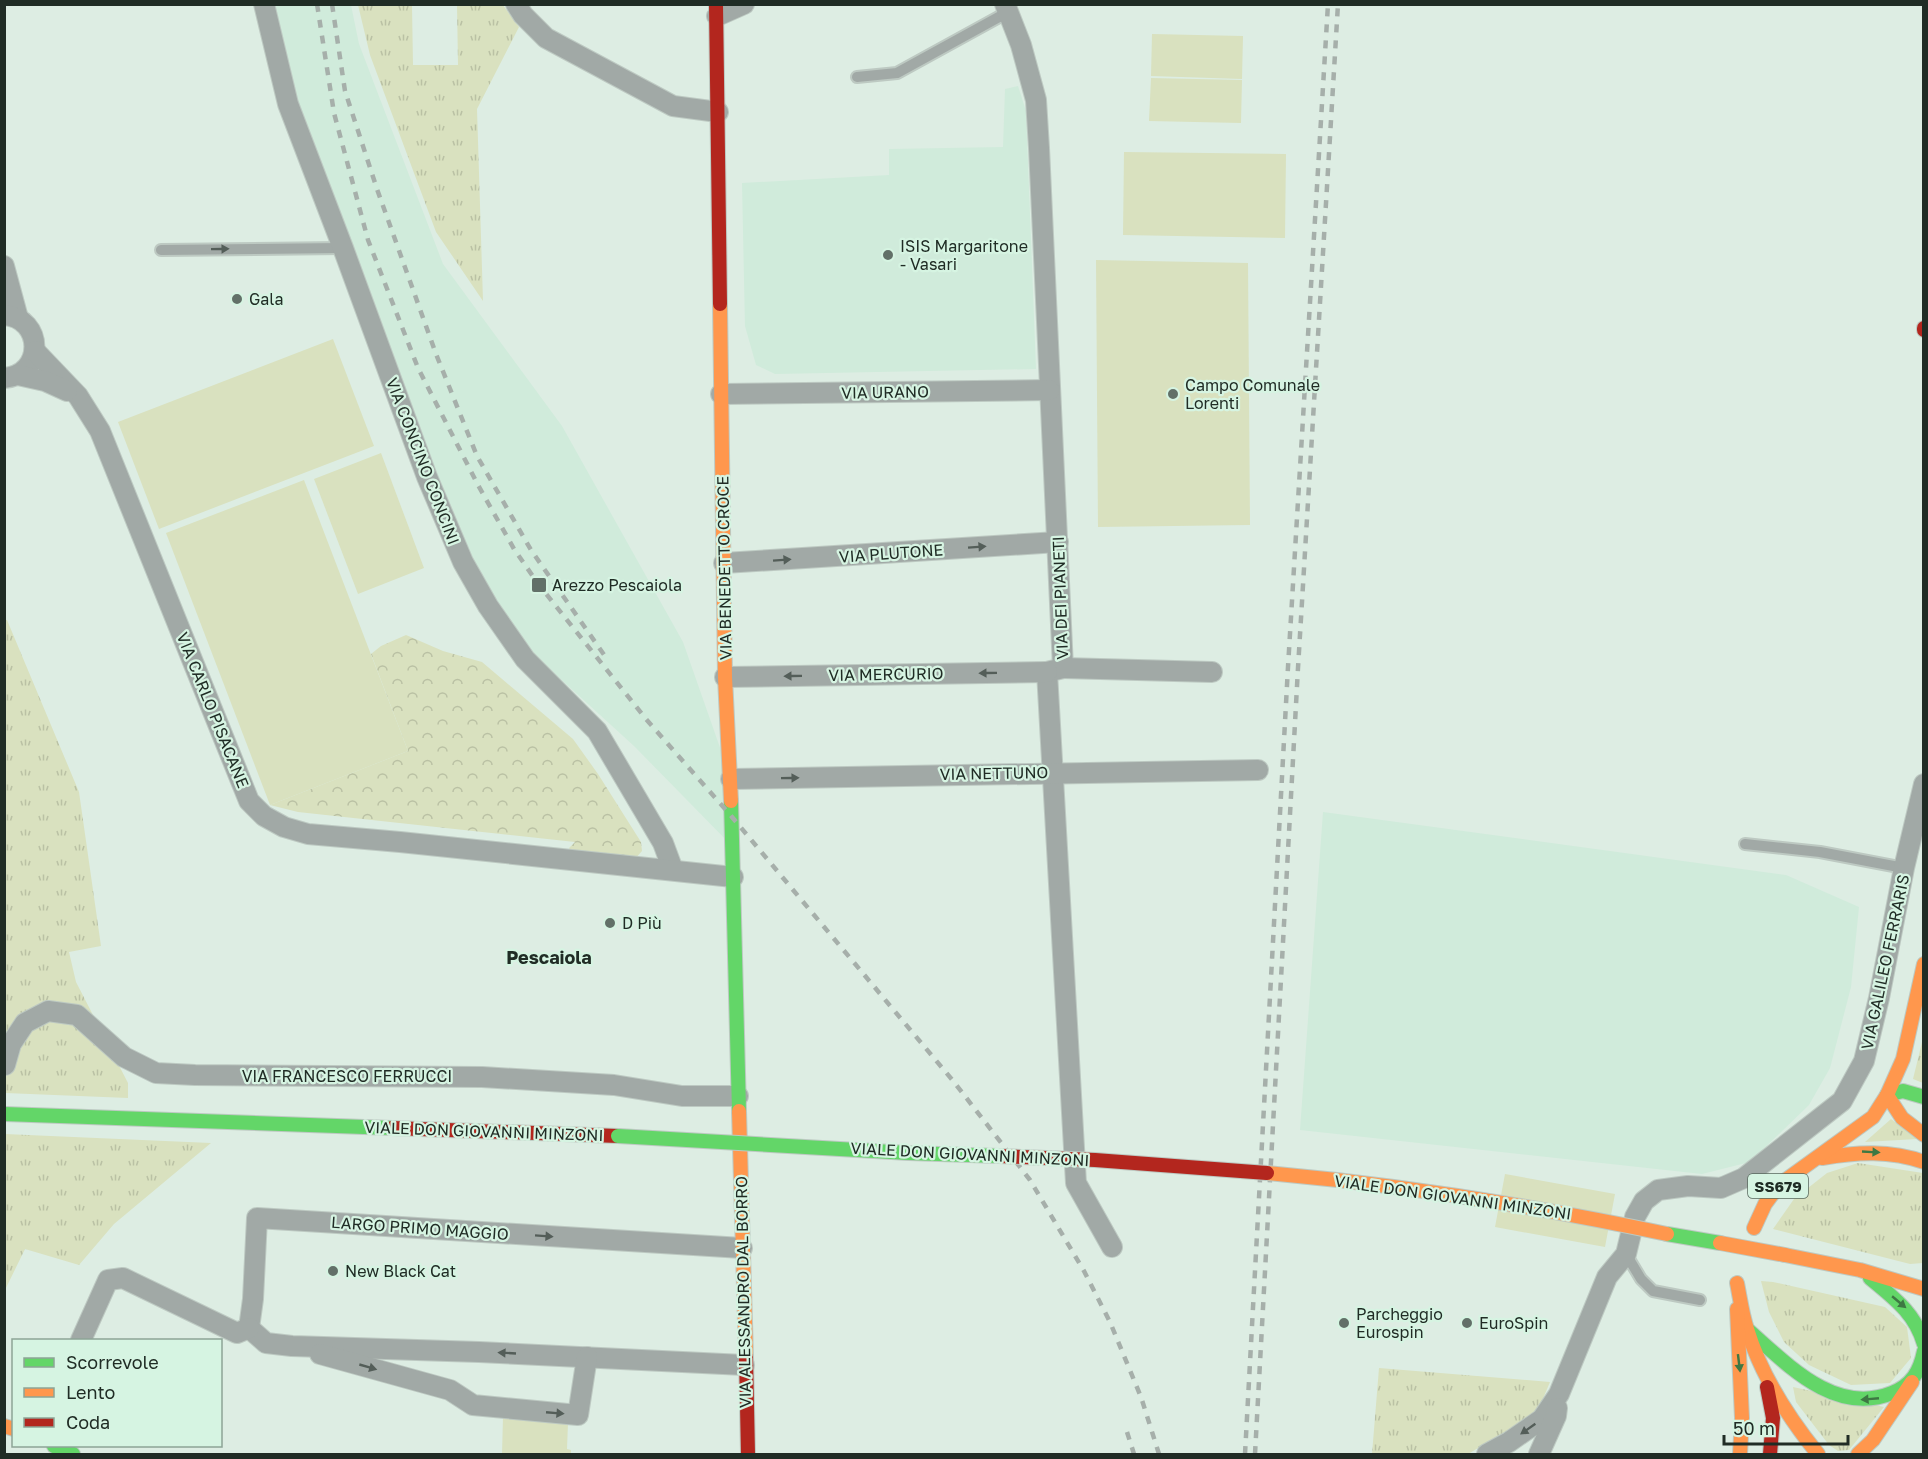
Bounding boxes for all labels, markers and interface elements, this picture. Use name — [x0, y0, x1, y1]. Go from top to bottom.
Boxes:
place label: ISIS Margaritone - Vasari — [900, 236, 1028, 274]
one-way arrow — [210, 245, 229, 254]
marker: ISIS Margaritone - Vasari — [881, 248, 895, 262]
place label: Gala — [249, 289, 283, 309]
marker: Gala — [230, 292, 244, 306]
street label: VIA CONCINO CONCINI — [382, 375, 464, 547]
place label: Campo Comunale Lorenti — [1185, 375, 1320, 413]
street label: VIA URANO — [841, 381, 929, 403]
marker: Campo Comunale Lorenti — [1166, 387, 1180, 401]
street label: VIA BENEDETTO CROCE — [712, 476, 736, 660]
street label: VIA DEI PIANETI — [1048, 536, 1072, 660]
street label: VIA PLUTONE — [838, 539, 944, 567]
one-way arrow — [967, 542, 986, 552]
one-way arrow — [773, 555, 792, 564]
place label: Arezzo Pescaiola — [552, 575, 682, 595]
marker: Arezzo Pescaiola — [530, 576, 548, 594]
street label: VIA CARLO PISACANE — [173, 629, 253, 791]
street label: VIA MERCURIO — [828, 663, 944, 685]
one-way arrow — [979, 668, 998, 677]
one-way arrow — [784, 671, 803, 681]
street label: VIA NETTUNO — [939, 762, 1049, 784]
one-way arrow — [780, 773, 799, 782]
street label: VIA GALILEO FERRARIS — [1857, 872, 1913, 1052]
place label: D Più — [622, 913, 662, 933]
marker: D Più — [603, 916, 617, 930]
district label: Pescaiola — [506, 946, 592, 968]
street label: VIA FRANCESCO FERRUCCI — [242, 1066, 452, 1086]
street label: VIALE DON GIOVANNI MINZONI — [364, 1117, 604, 1145]
street label: VIALE DON GIOVANNI MINZONI — [850, 1138, 1090, 1170]
one-way arrow — [1862, 1148, 1881, 1157]
street label: VIALE DON GIOVANNI MINZONI — [1333, 1170, 1573, 1224]
road number: SS679 — [1748, 1174, 1808, 1198]
street label: VIA ALESSANDRO DAL BORRO — [731, 1176, 755, 1408]
street label: LARGO PRIMO MAGGIO — [331, 1212, 509, 1244]
one-way arrow — [535, 1231, 554, 1240]
place label: New Black Cat — [345, 1261, 456, 1281]
marker: New Black Cat — [326, 1264, 340, 1278]
one-way arrow — [1891, 1296, 1907, 1309]
place label: Parcheggio Eurospin — [1356, 1304, 1443, 1342]
place label: EuroSpin — [1479, 1313, 1548, 1333]
marker: Parcheggio Eurospin — [1337, 1316, 1351, 1330]
marker: EuroSpin — [1460, 1316, 1474, 1330]
legend — [12, 1339, 222, 1447]
one-way arrow — [498, 1349, 517, 1358]
text: Scorrevole — [66, 1351, 159, 1373]
one-way arrow — [1734, 1353, 1743, 1372]
one-way arrow — [359, 1363, 377, 1372]
text: Lento — [66, 1381, 115, 1403]
one-way arrow — [1861, 1394, 1880, 1404]
one-way arrow — [546, 1408, 565, 1417]
scale bar — [1724, 1408, 1848, 1446]
text: Coda — [66, 1411, 110, 1433]
text: 50 m — [1733, 1417, 1775, 1439]
one-way arrow — [1521, 1423, 1537, 1435]

